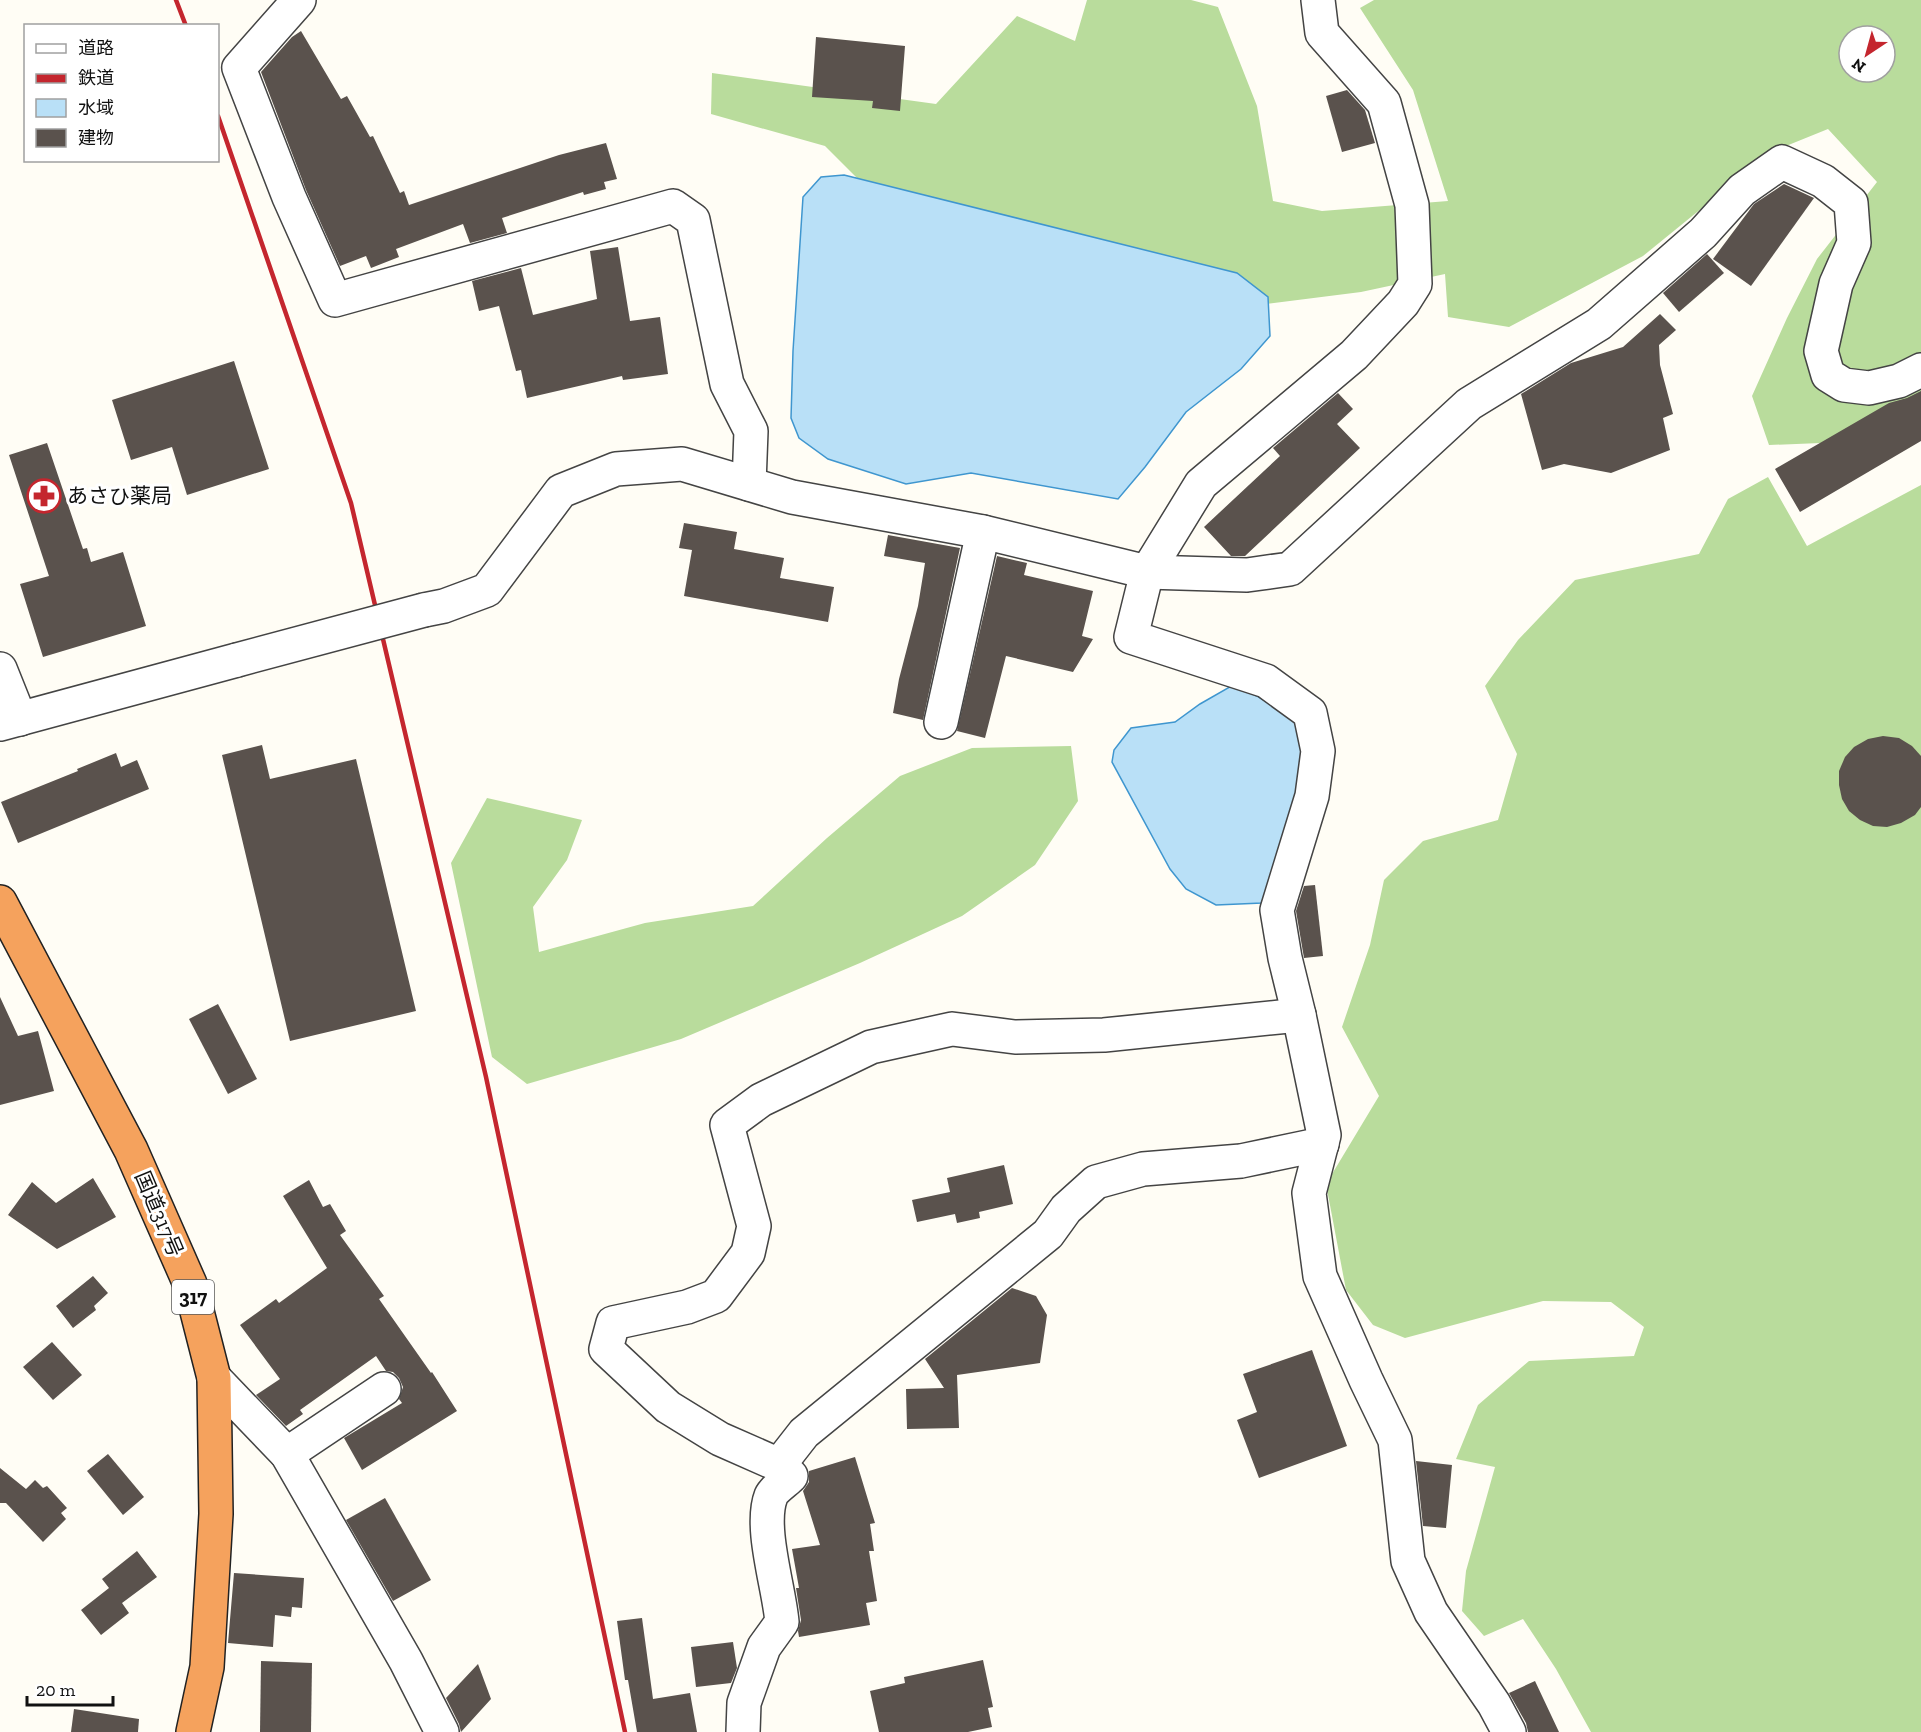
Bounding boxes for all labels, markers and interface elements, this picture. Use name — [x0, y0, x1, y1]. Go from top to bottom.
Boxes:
legend — [24, 24, 219, 162]
north arrow — [1837, 24, 1897, 84]
text: 道路 — [78, 37, 114, 59]
text: N — [1848, 54, 1869, 77]
text: 鉄道 — [78, 67, 114, 89]
text: 水域 — [78, 97, 114, 119]
text: 建物 — [78, 127, 114, 149]
pharmacy icon: あさひ薬局 — [26, 478, 62, 514]
place label: あさひ薬局 — [67, 483, 172, 508]
street label: 国道317号 — [130, 1167, 189, 1261]
road number: 317 — [172, 1280, 214, 1314]
scale bar — [27, 1669, 112, 1707]
text: 20 m — [36, 1679, 76, 1701]

